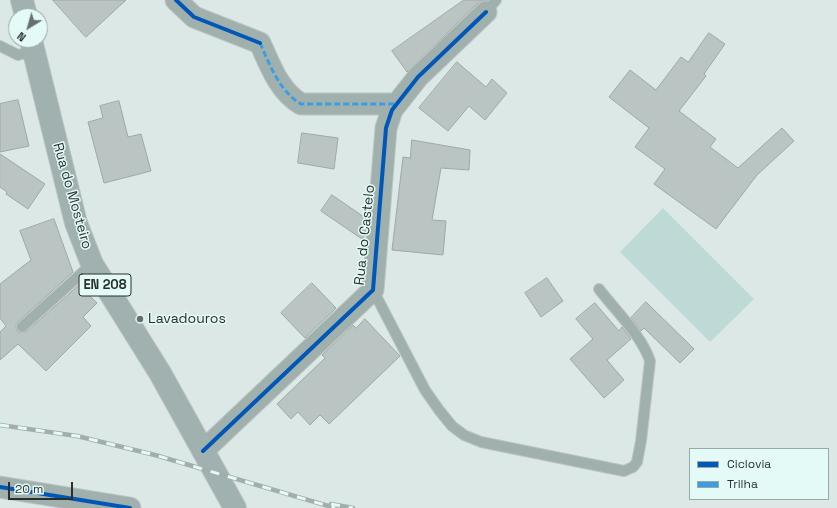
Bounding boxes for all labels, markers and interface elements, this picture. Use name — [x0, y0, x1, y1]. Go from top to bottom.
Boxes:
north arrow — [8, 8, 48, 48]
text: N — [14, 29, 29, 45]
street label: Rua do Mosteiro — [49, 141, 95, 251]
street label: Rua do Castelo — [351, 184, 379, 286]
road number: EN 208 — [79, 274, 131, 296]
place label: Lavadouros — [148, 311, 226, 327]
marker: Lavadouros — [135, 314, 145, 324]
legend — [689, 448, 829, 500]
text: Ciclovia — [727, 456, 771, 472]
scale bar — [10, 474, 75, 500]
text: Trilha — [727, 476, 758, 492]
text: 20 m — [15, 481, 43, 497]

